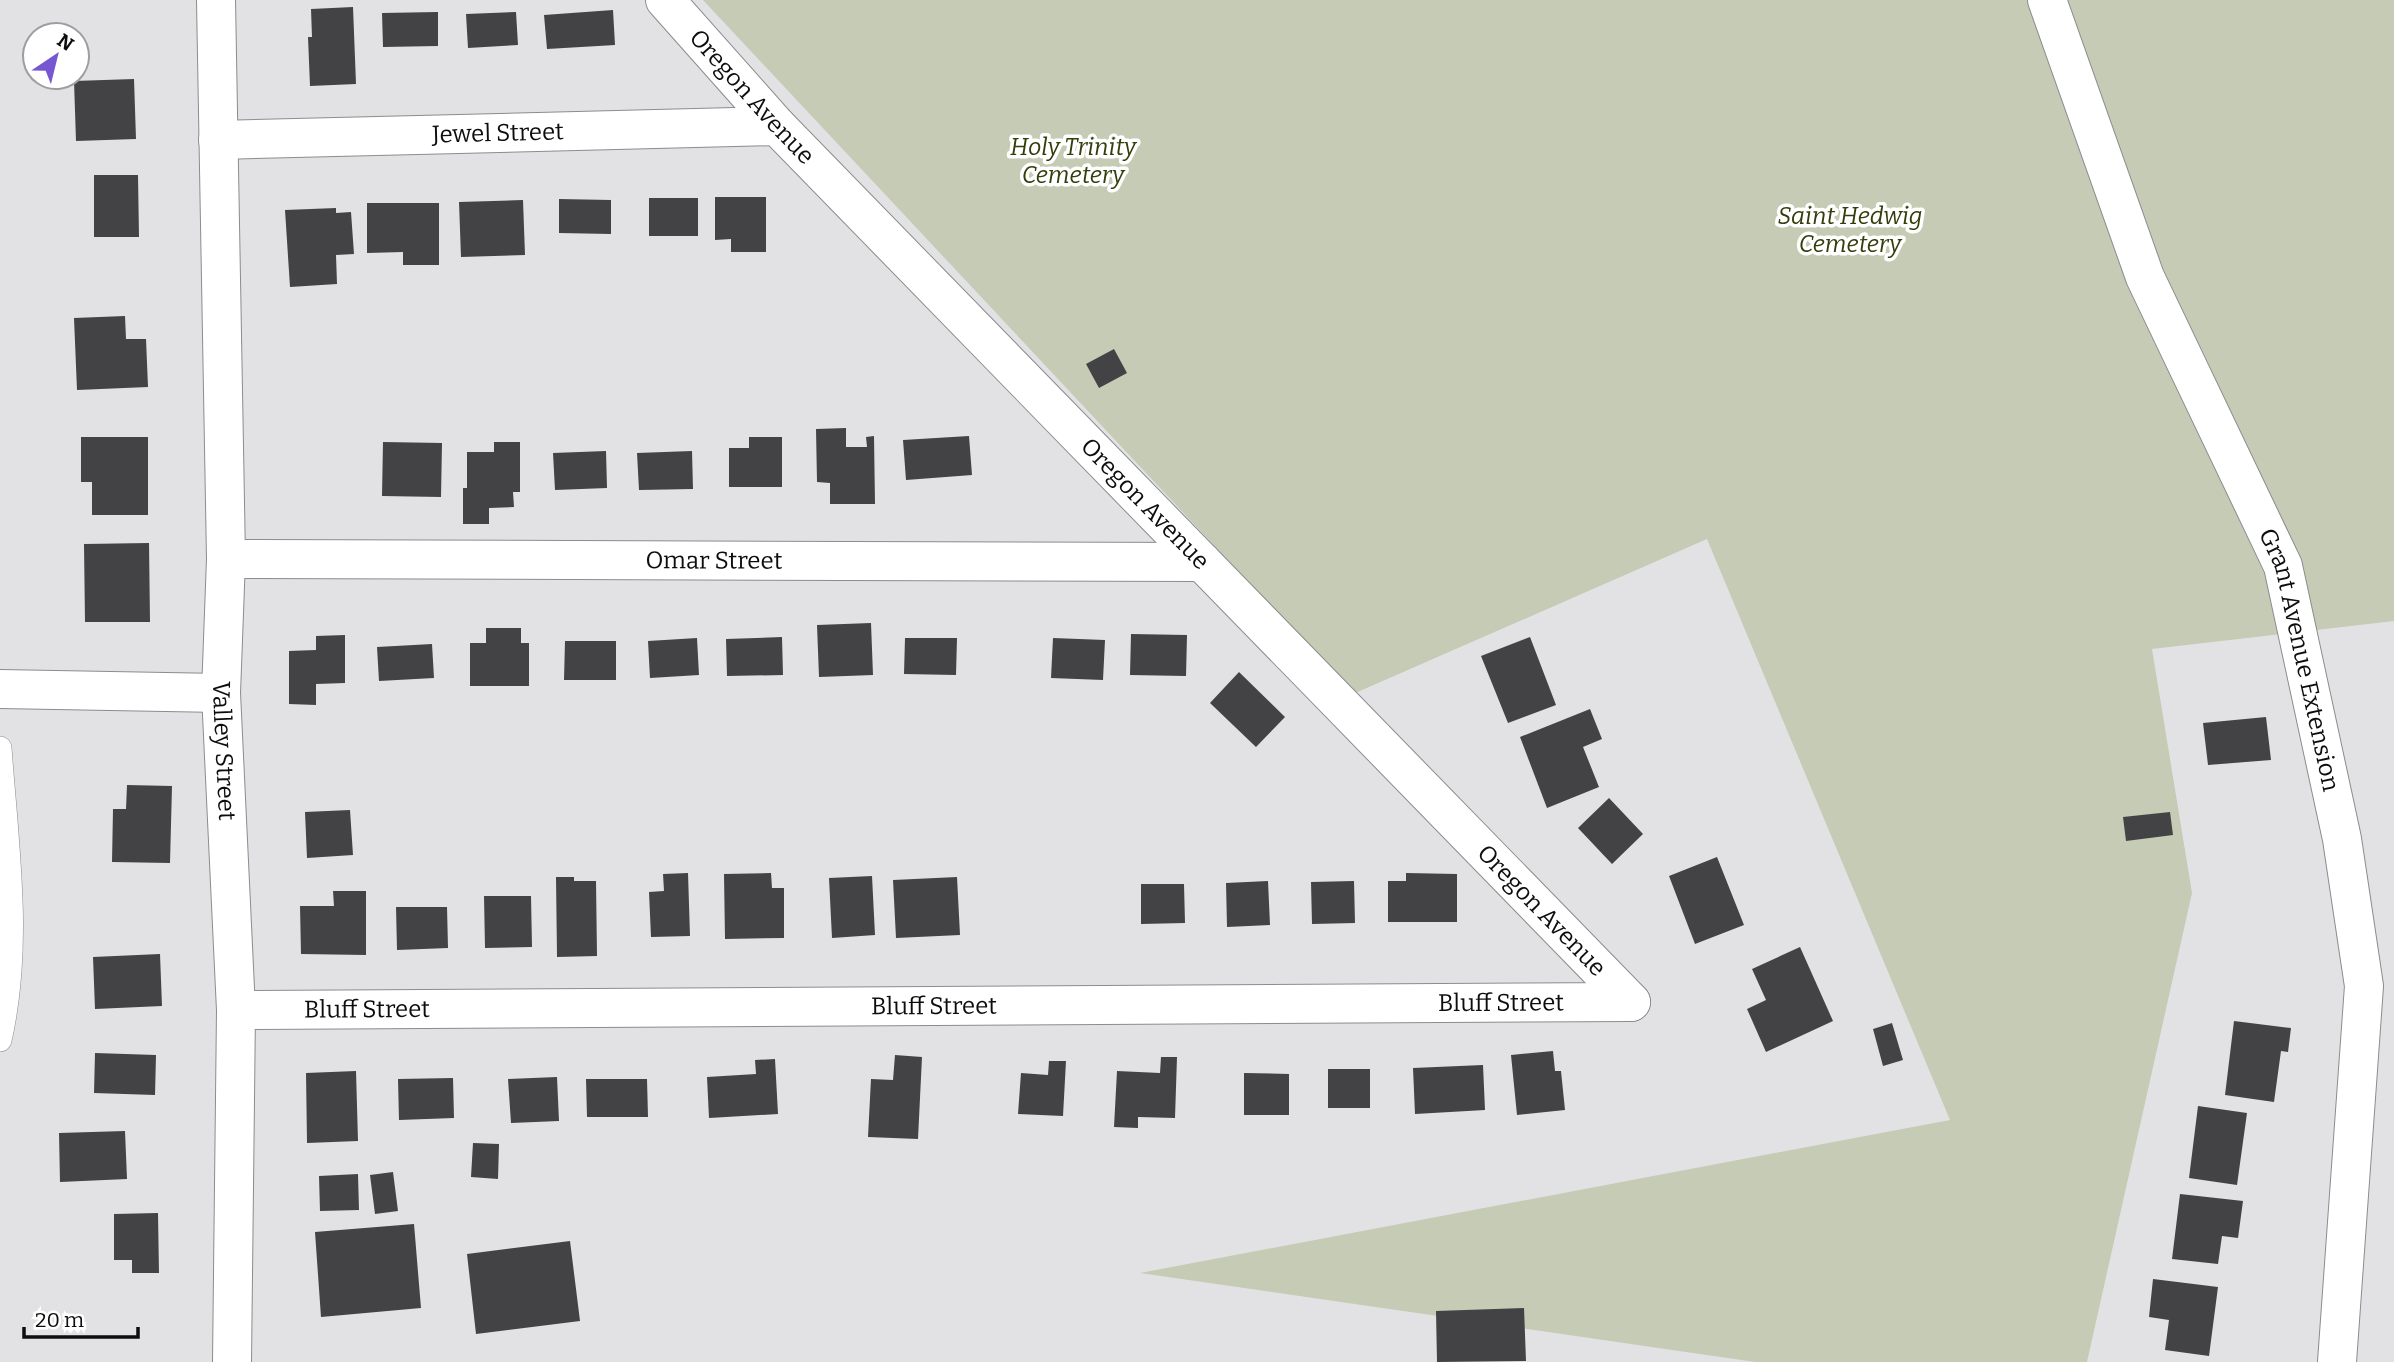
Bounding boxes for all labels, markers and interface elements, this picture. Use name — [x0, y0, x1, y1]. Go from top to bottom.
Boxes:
north arrow — [21, 21, 91, 91]
street label: Oregon Avenue — [684, 24, 820, 170]
text: N — [53, 29, 78, 56]
street label: Jewel Street — [431, 117, 564, 149]
park label: Holy Trinity Cemetery — [1010, 133, 1138, 189]
park label: Saint Hedwig Cemetery — [1777, 202, 1923, 258]
street label: Oregon Avenue — [1075, 432, 1215, 575]
street label: Grant Avenue Extension — [2253, 524, 2345, 794]
street label: Omar Street — [646, 546, 783, 575]
street label: Valley Street — [207, 681, 241, 821]
street label: Oregon Avenue — [1472, 839, 1612, 982]
street label: Bluff Street — [1438, 988, 1564, 1017]
street label: Bluff Street — [871, 992, 997, 1020]
street label: Bluff Street — [304, 995, 430, 1024]
scale bar — [24, 1296, 138, 1340]
text: 20 m — [35, 1307, 84, 1333]

